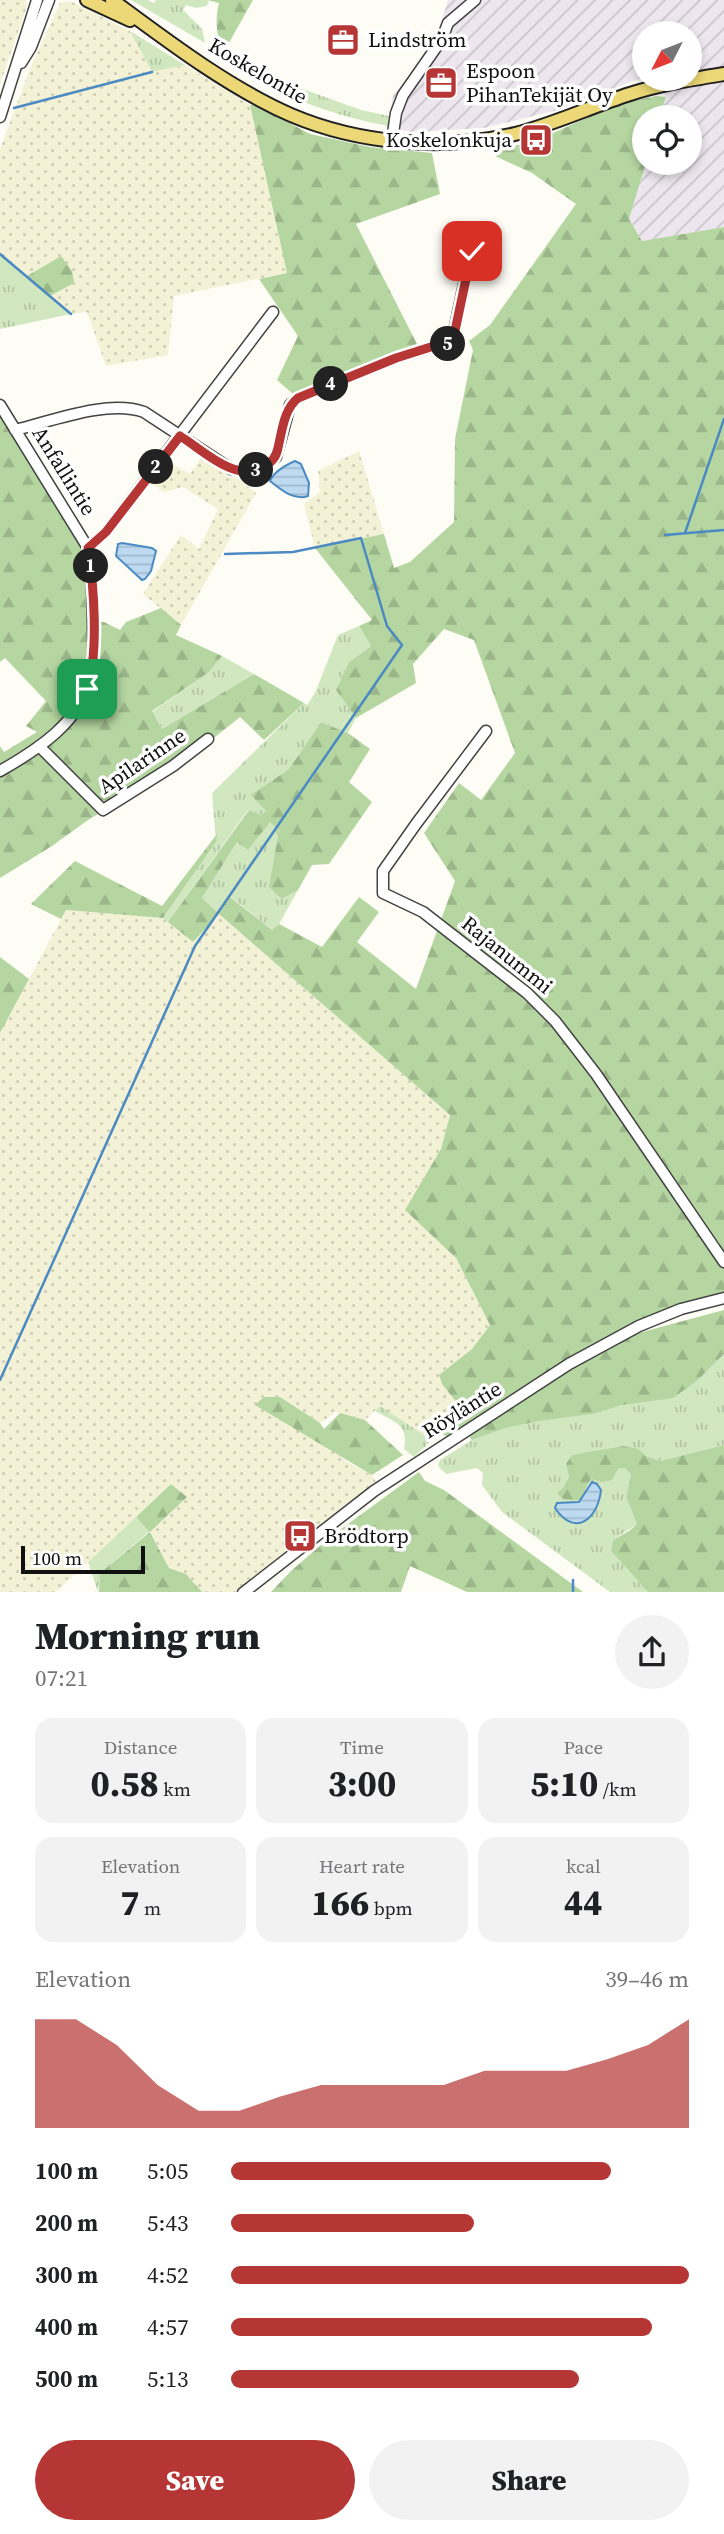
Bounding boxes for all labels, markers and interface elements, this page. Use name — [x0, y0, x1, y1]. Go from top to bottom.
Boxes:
office icon: Lindström — [324, 21, 362, 59]
north arrow — [632, 21, 702, 91]
map controls — [632, 21, 702, 175]
place label: Lindström — [368, 25, 467, 54]
street label: Koskelontie — [203, 31, 313, 111]
place label: Espoon PihanTekijät Oy — [466, 56, 613, 109]
office icon: Espoon PihanTekijät Oy — [422, 64, 460, 102]
button: locate — [632, 105, 702, 175]
bus stop icon: Koskelonkuja — [517, 121, 555, 159]
place label: Koskelonkuja — [386, 125, 512, 154]
pin — [442, 221, 502, 281]
icon: check — [453, 232, 491, 270]
pin: 5 — [430, 326, 466, 362]
text: 5 — [442, 330, 453, 356]
pin: 4 — [314, 366, 348, 402]
text: 4 — [325, 370, 336, 396]
street label: Anfallintie — [26, 421, 103, 521]
pin: 2 — [138, 449, 174, 484]
pin: 3 — [238, 452, 274, 488]
text: 2 — [150, 453, 161, 479]
text: 3 — [250, 456, 261, 482]
pin: 1 — [74, 548, 108, 584]
text: 1 — [85, 552, 96, 578]
pin — [57, 659, 117, 719]
icon: arrive — [68, 670, 106, 708]
street label: Apilarinne — [92, 721, 191, 800]
street label: Rajanummi — [456, 909, 559, 1000]
street label: Röyläntie — [417, 1374, 507, 1445]
bus stop icon: Brödtorp — [281, 1517, 319, 1555]
place label: Brödtorp — [324, 1521, 409, 1550]
scale bar — [21, 1544, 145, 1575]
text: 100 m — [32, 1545, 82, 1571]
text: Morning run — [35, 1610, 260, 1662]
button: share — [615, 1615, 689, 1689]
text: 07:21 — [35, 1662, 88, 1694]
text: Distance — [104, 1734, 177, 1760]
text: Time — [340, 1734, 384, 1760]
text: Pace — [563, 1734, 603, 1760]
text: 0.58 — [91, 1760, 159, 1808]
text: 3:00 — [328, 1760, 396, 1808]
text: 5:10 — [530, 1760, 598, 1808]
text: km — [159, 1776, 191, 1802]
text: /km — [598, 1776, 637, 1802]
text: Elevation — [101, 1853, 180, 1879]
text: Heart rate — [319, 1853, 405, 1879]
text: kcal — [566, 1853, 601, 1879]
text: 7 — [120, 1879, 140, 1927]
text: 166 — [311, 1879, 369, 1927]
text: 44 — [564, 1879, 603, 1927]
text: m — [140, 1895, 161, 1921]
text: bpm — [369, 1895, 413, 1921]
text: Elevation — [35, 1963, 131, 1995]
text: 39–46 m — [605, 1963, 689, 1995]
text: 100 m — [35, 2155, 98, 2187]
text: 5:05 — [147, 2155, 188, 2187]
text: 200 m — [35, 2207, 98, 2239]
text: 5:43 — [147, 2207, 188, 2239]
text: 300 m — [35, 2259, 98, 2291]
text: 4:52 — [147, 2259, 188, 2291]
text: 400 m — [35, 2311, 98, 2343]
text: 4:57 — [147, 2311, 188, 2343]
text: 500 m — [35, 2363, 98, 2395]
text: 5:13 — [147, 2363, 188, 2395]
button: Save — [35, 2440, 355, 2520]
button: Share — [369, 2440, 689, 2520]

